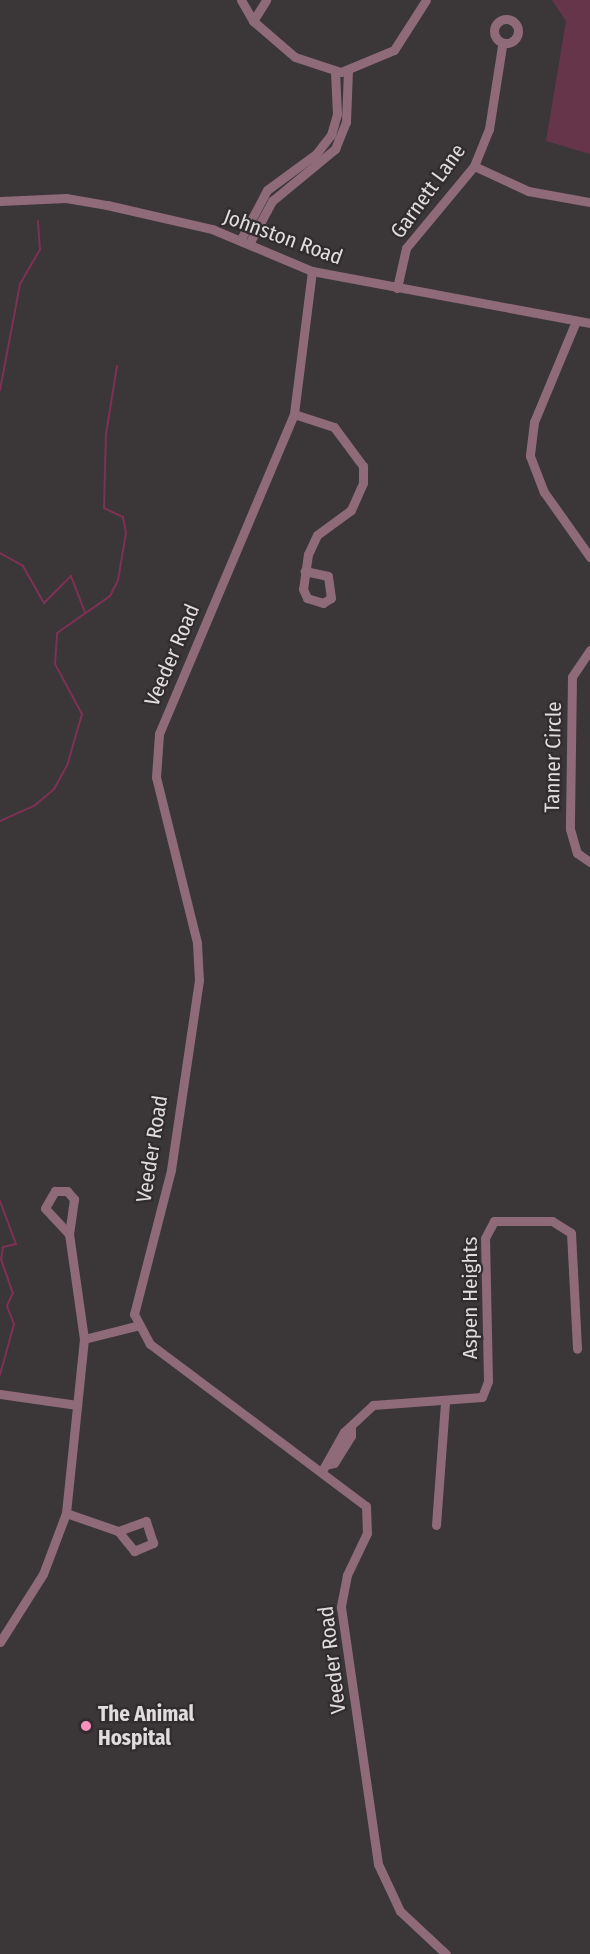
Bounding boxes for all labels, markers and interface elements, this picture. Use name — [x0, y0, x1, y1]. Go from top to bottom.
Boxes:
street label: Garnett Lane — [385, 139, 471, 243]
street label: Johnston Road — [220, 204, 346, 270]
street label: Veeder Road — [139, 600, 205, 710]
street label: Tanner Circle — [539, 701, 567, 813]
street label: Veeder Road — [131, 1094, 173, 1204]
street label: Aspen Heights — [457, 1237, 483, 1359]
street label: Veeder Road — [313, 1605, 351, 1715]
place label: The Animal Hospital — [98, 1701, 194, 1751]
marker: The Animal Hospital — [79, 1719, 93, 1733]

